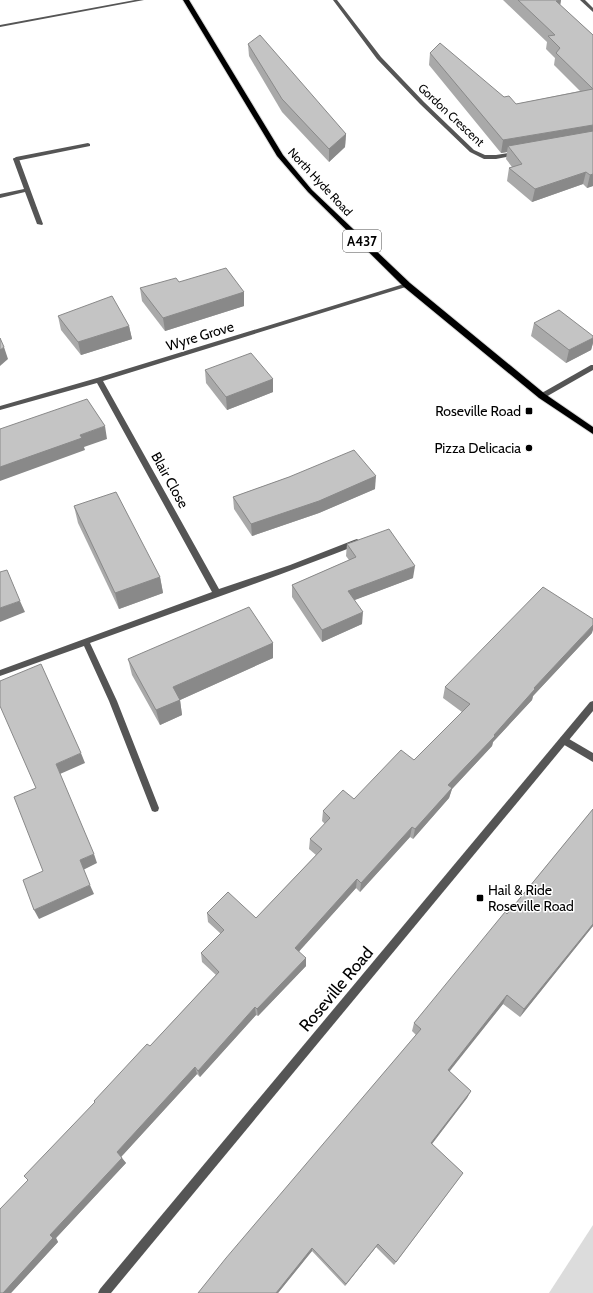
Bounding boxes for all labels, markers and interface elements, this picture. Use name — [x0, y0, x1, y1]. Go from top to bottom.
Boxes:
street label: Gordon Crescent — [415, 80, 488, 149]
street label: North Hyde Road — [285, 144, 356, 219]
road number: A437 — [343, 230, 381, 252]
street label: Wyre Grove — [164, 317, 236, 355]
place label: Roseville Road — [435, 402, 521, 420]
marker: Roseville Road — [524, 406, 534, 416]
place label: Pizza Delicacia — [434, 439, 521, 457]
marker: Pizza Delicacia — [524, 443, 534, 453]
street label: Blair Close — [147, 449, 193, 511]
place label: Hail & Ride Roseville Road — [488, 881, 574, 915]
marker: Hail & Ride Roseville Road — [475, 893, 485, 903]
street label: Roseville Road — [295, 943, 377, 1035]

